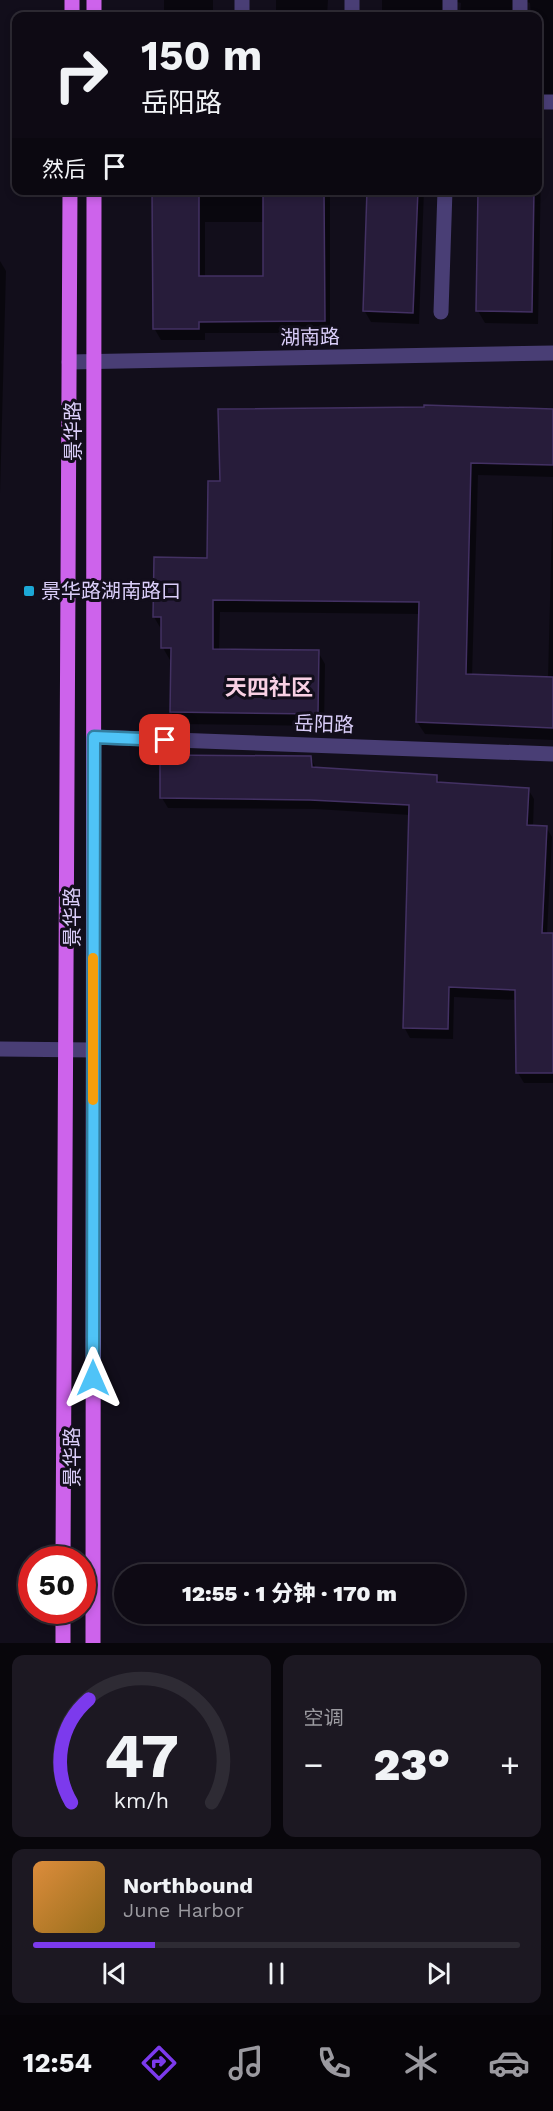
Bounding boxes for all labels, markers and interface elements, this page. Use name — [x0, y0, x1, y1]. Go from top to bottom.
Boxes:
text: 150 m — [141, 31, 262, 80]
icon: right — [42, 36, 120, 114]
text: 岳阳路 — [141, 87, 222, 119]
icon: arrive — [98, 150, 131, 183]
text: 然后 — [42, 157, 86, 182]
street label: 湖南路 — [280, 324, 340, 350]
street label: 景华路 — [61, 401, 85, 461]
place label: 景华路湖南路口 — [41, 579, 181, 603]
marker: 景华路湖南路口 — [22, 584, 36, 598]
district label: 天四社区 — [225, 675, 313, 700]
street label: 岳阳路 — [294, 711, 354, 737]
pin — [139, 714, 190, 765]
icon: arrive — [148, 723, 181, 756]
street label: 景华路 — [60, 887, 84, 947]
position arrow — [61, 1346, 125, 1410]
street label: 景华路 — [60, 1427, 84, 1487]
speed limit sign: 50 — [18, 1546, 96, 1624]
text: 12:55 · 1 分钟 · 170 m — [182, 1581, 397, 1606]
text: 空调 — [304, 1706, 344, 1730]
text: 47 — [104, 1719, 179, 1792]
text: 23° — [373, 1738, 450, 1791]
text: − — [304, 1745, 323, 1784]
text: + — [500, 1745, 520, 1784]
text: km/h — [114, 1788, 169, 1813]
text: Northbound — [123, 1873, 253, 1898]
text: June Harbor — [123, 1898, 244, 1922]
icon: previous — [98, 1957, 131, 1990]
icon: pause — [260, 1957, 293, 1990]
icon: next — [422, 1957, 455, 1990]
icon: directions — [138, 2042, 180, 2084]
icon: music — [225, 2042, 267, 2084]
icon: phone — [313, 2042, 355, 2084]
icon: climate — [400, 2042, 442, 2084]
icon: car — [488, 2042, 530, 2084]
text: 12:54 — [23, 2047, 92, 2079]

